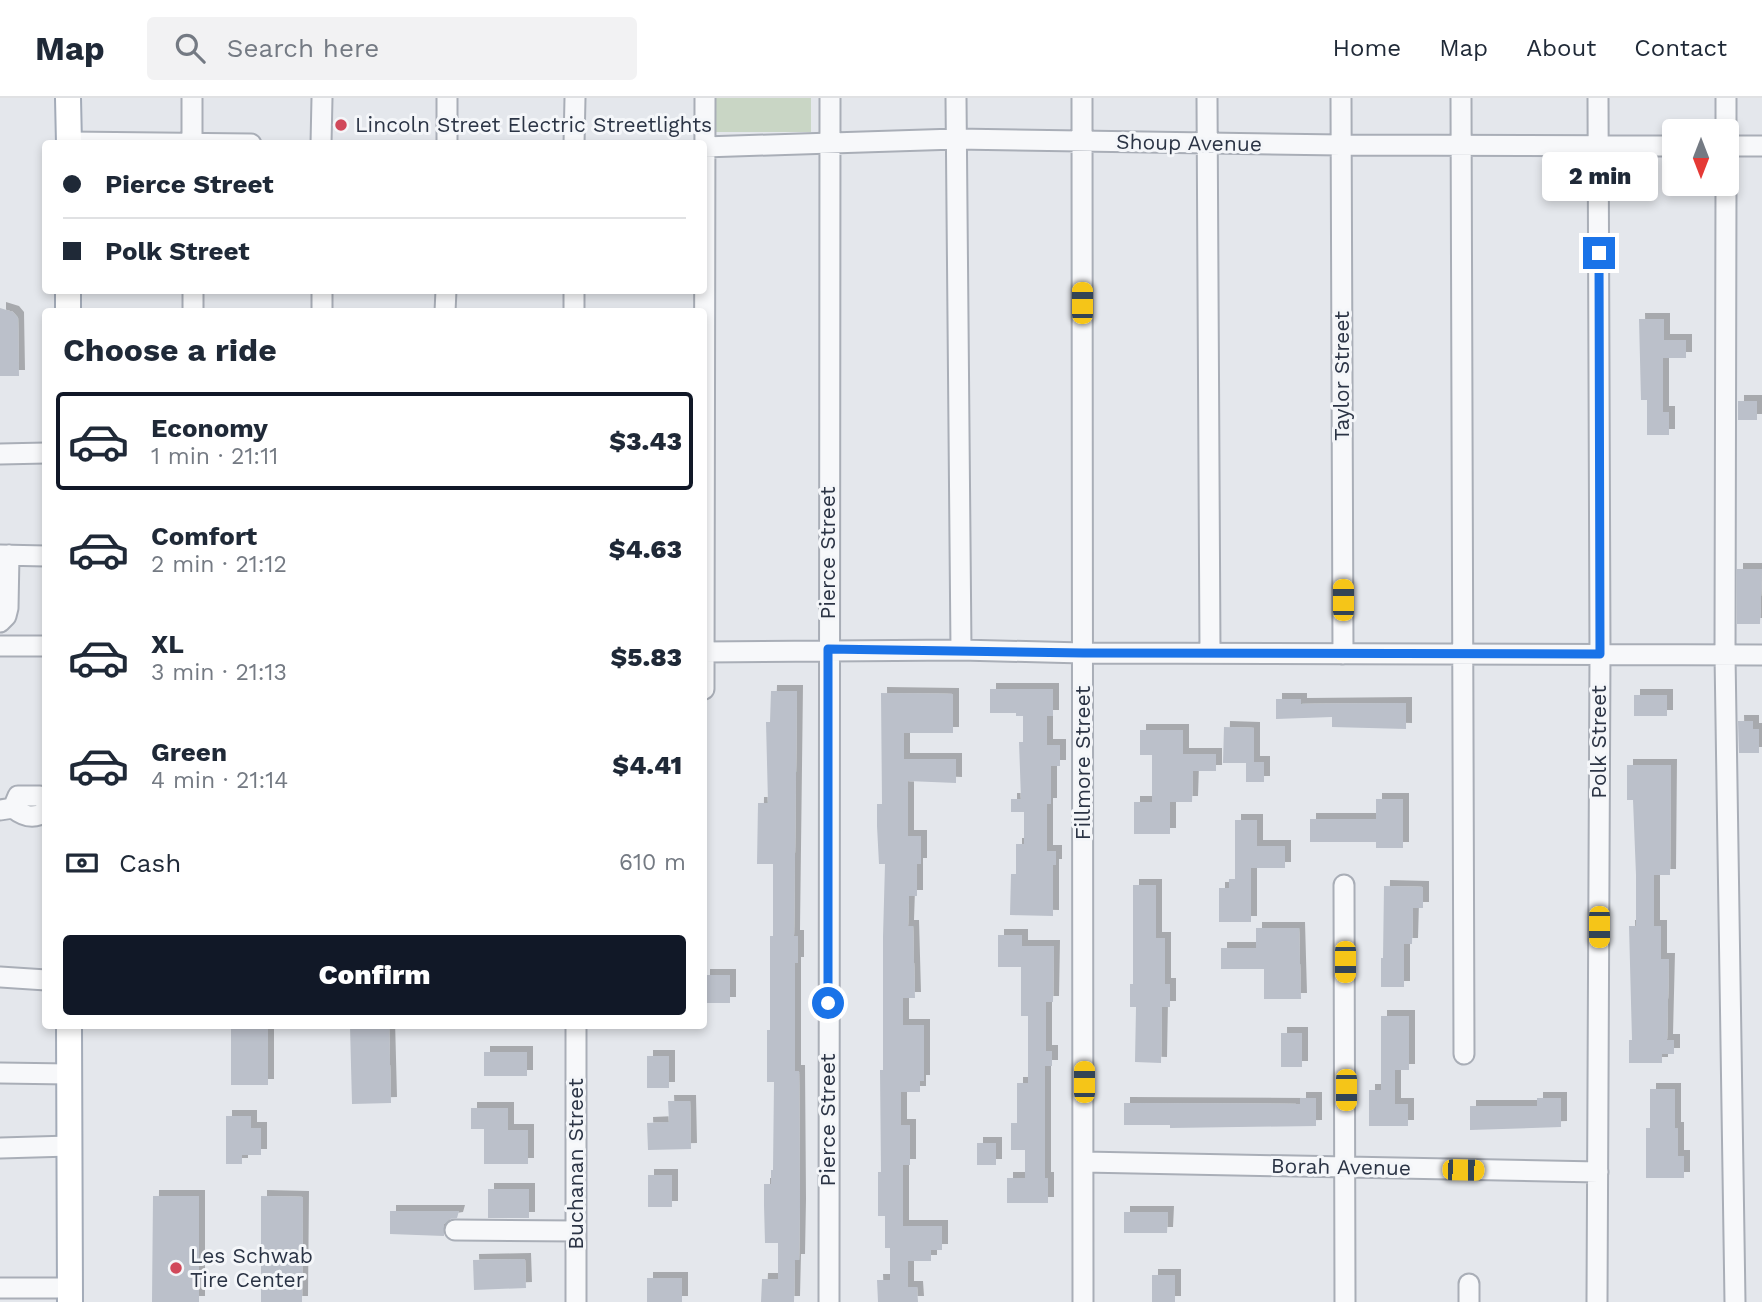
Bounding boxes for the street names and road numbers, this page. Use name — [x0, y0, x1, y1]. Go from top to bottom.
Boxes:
street label: Shoup Avenue — [1116, 129, 1262, 156]
street label: Taylor Street — [1329, 311, 1354, 441]
street label: Pierce Street — [815, 486, 840, 620]
street label: Polk Street — [1586, 685, 1611, 799]
street label: Fillmore Street — [1070, 686, 1095, 840]
street label: Pierce Street — [815, 1053, 840, 1187]
street label: Buchanan Street — [563, 1078, 588, 1250]
street label: Borah Avenue — [1271, 1153, 1411, 1180]

